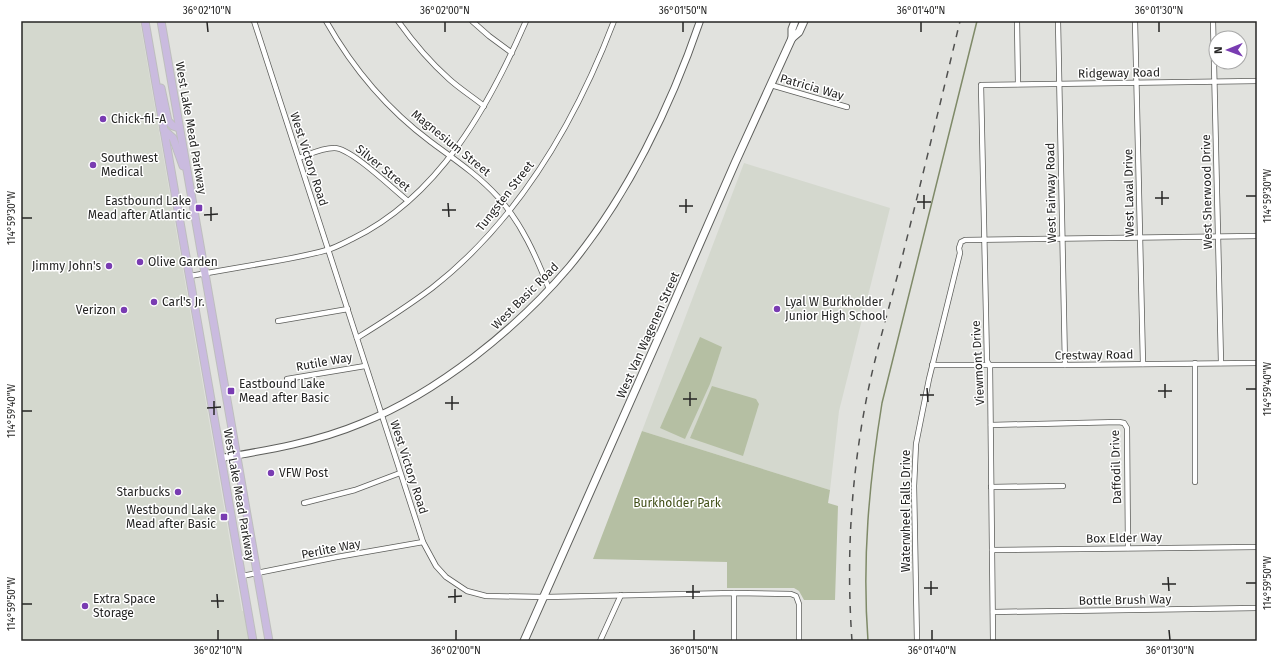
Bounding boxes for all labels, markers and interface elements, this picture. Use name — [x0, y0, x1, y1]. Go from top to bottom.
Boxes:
text: 36°02'10"N — [183, 5, 231, 17]
text: 36°02'00"N — [420, 5, 470, 17]
text: 36°01'50"N — [659, 5, 707, 17]
text: 36°01'40"N — [897, 5, 945, 17]
text: 36°01'30"N — [1135, 5, 1183, 17]
north arrow — [1208, 30, 1248, 70]
text: N — [1212, 46, 1225, 54]
street label: West Lake Mead Parkway — [172, 61, 210, 196]
street label: Ridgeway Road — [1078, 65, 1160, 81]
street label: Patricia Way — [778, 71, 846, 103]
street label: Magnesium Street — [409, 107, 494, 180]
street label: West Victory Road — [287, 110, 331, 208]
place label: Chick-fil-A — [111, 112, 166, 126]
marker: Chick-fil-A — [98, 114, 108, 124]
street label: West Sherwood Drive — [1199, 134, 1215, 250]
street label: Silver Street — [353, 142, 414, 195]
street label: West Fairway Road — [1043, 143, 1059, 243]
street label: West Laval Drive — [1121, 149, 1137, 237]
place label: Southwest Medical — [101, 151, 159, 179]
street label: Tungsten Street — [473, 158, 537, 234]
marker: Southwest Medical — [88, 160, 98, 170]
text: 114°59'30"W — [1262, 168, 1274, 223]
text: 114°59'30"W — [6, 190, 18, 245]
place label: Eastbound Lake Mead after Atlantic — [88, 194, 191, 222]
marker: Eastbound Lake Mead after Atlantic — [194, 203, 204, 213]
place label: Olive Garden — [148, 255, 218, 269]
marker: Olive Garden — [135, 257, 145, 267]
place label: Jimmy John's — [32, 259, 101, 273]
street label: West Basic Road — [489, 260, 561, 332]
marker: Jimmy John's — [104, 261, 114, 271]
street label: West Van Wagenen Street — [614, 269, 683, 401]
place label: Carl's Jr. — [162, 295, 205, 309]
place label: Lyal W Burkholder Junior High School — [785, 295, 886, 323]
marker: Carl's Jr. — [149, 297, 159, 307]
place label: Verizon — [76, 303, 116, 317]
marker: Lyal W Burkholder Junior High School — [772, 304, 782, 314]
marker: Verizon — [119, 305, 129, 315]
street label: Viewmont Drive — [969, 320, 987, 406]
street label: Crestway Road — [1054, 347, 1134, 363]
street label: Rutile Way — [295, 350, 353, 374]
text: 114°59'40"W — [1262, 361, 1274, 416]
place label: Eastbound Lake Mead after Basic — [239, 377, 329, 405]
text: 114°59'40"W — [6, 383, 18, 438]
marker: Eastbound Lake Mead after Basic — [226, 386, 236, 396]
street label: West Victory Road — [387, 418, 431, 516]
street label: West Lake Mead Parkway — [220, 428, 258, 563]
street label: Daffodil Drive — [1108, 430, 1124, 504]
street label: Waterwheel Falls Drive — [899, 450, 913, 572]
place label: VFW Post — [279, 466, 329, 480]
marker: VFW Post — [266, 468, 276, 478]
place label: Starbucks — [117, 485, 170, 499]
marker: Starbucks — [173, 487, 183, 497]
park label: Burkholder Park — [633, 496, 722, 510]
place label: Westbound Lake Mead after Basic — [126, 503, 216, 531]
marker: Westbound Lake Mead after Basic — [219, 512, 229, 522]
street label: Box Elder Way — [1086, 530, 1162, 546]
street label: Perlite Way — [300, 536, 362, 562]
text: 114°59'50"W — [1262, 555, 1274, 610]
text: 114°59'50"W — [6, 576, 18, 631]
place label: Extra Space Storage — [93, 592, 156, 620]
street label: Bottle Brush Way — [1079, 592, 1171, 608]
marker: Extra Space Storage — [80, 601, 90, 611]
text: 36°02'10"N — [194, 645, 242, 657]
text: 36°02'00"N — [431, 645, 481, 657]
text: 36°01'50"N — [670, 645, 718, 657]
text: 36°01'40"N — [908, 645, 956, 657]
text: 36°01'30"N — [1146, 645, 1194, 657]

